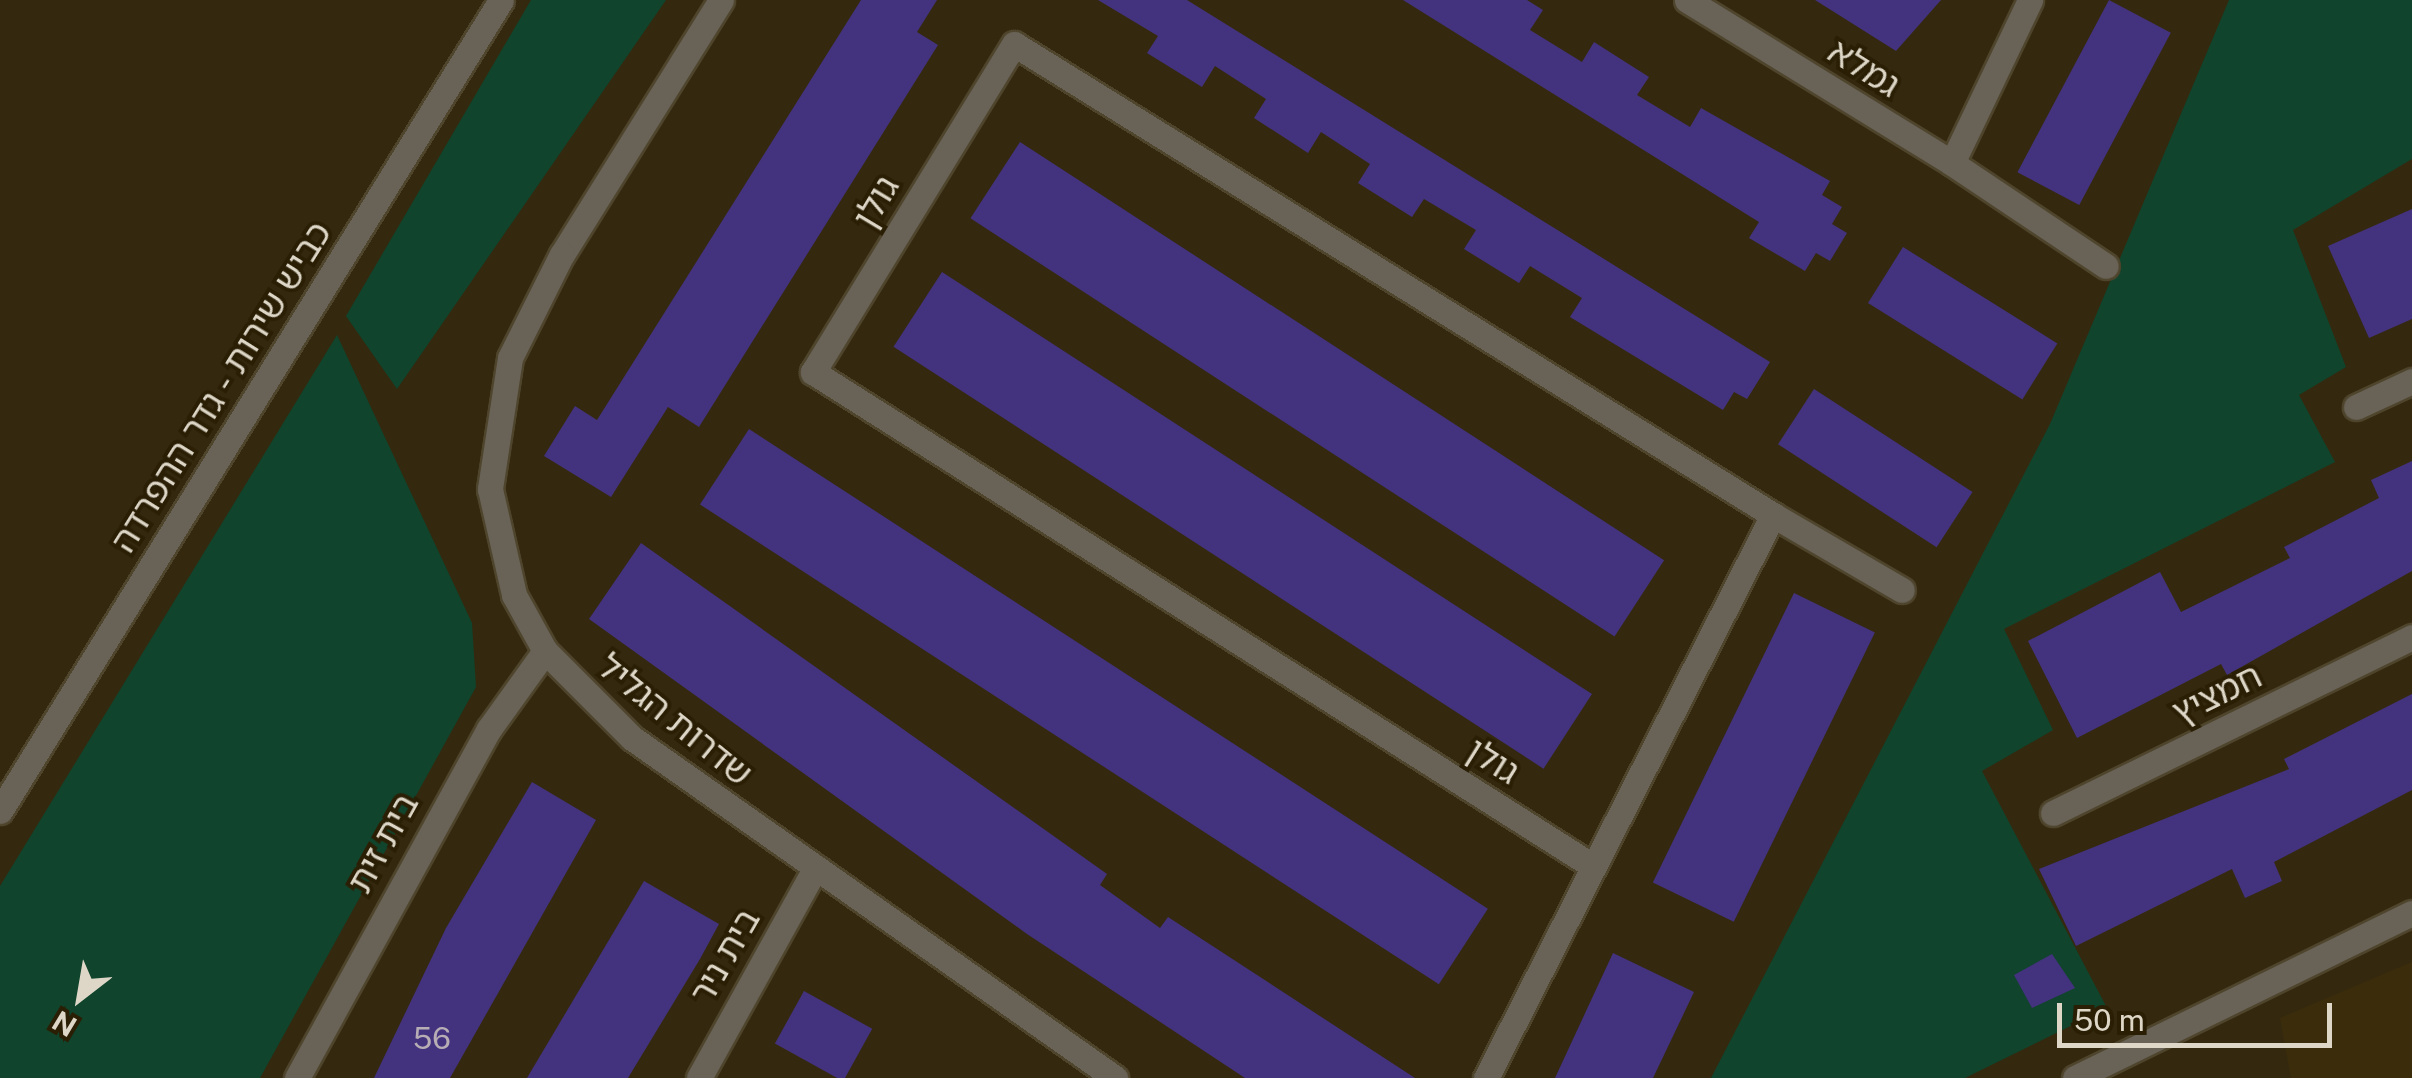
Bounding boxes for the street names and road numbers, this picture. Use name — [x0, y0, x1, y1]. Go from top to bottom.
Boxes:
street label: גמלא — [1821, 30, 1907, 106]
street label: גולן — [844, 168, 908, 236]
street label: כביש שירות - גדר ההפרדה — [102, 214, 340, 560]
street label: שדרות הגליל — [590, 645, 760, 795]
street label: חמציץ — [2166, 655, 2268, 733]
street label: גולן — [1459, 729, 1527, 793]
street label: בית זית — [339, 786, 427, 900]
street label: בית ניר — [681, 901, 769, 1011]

